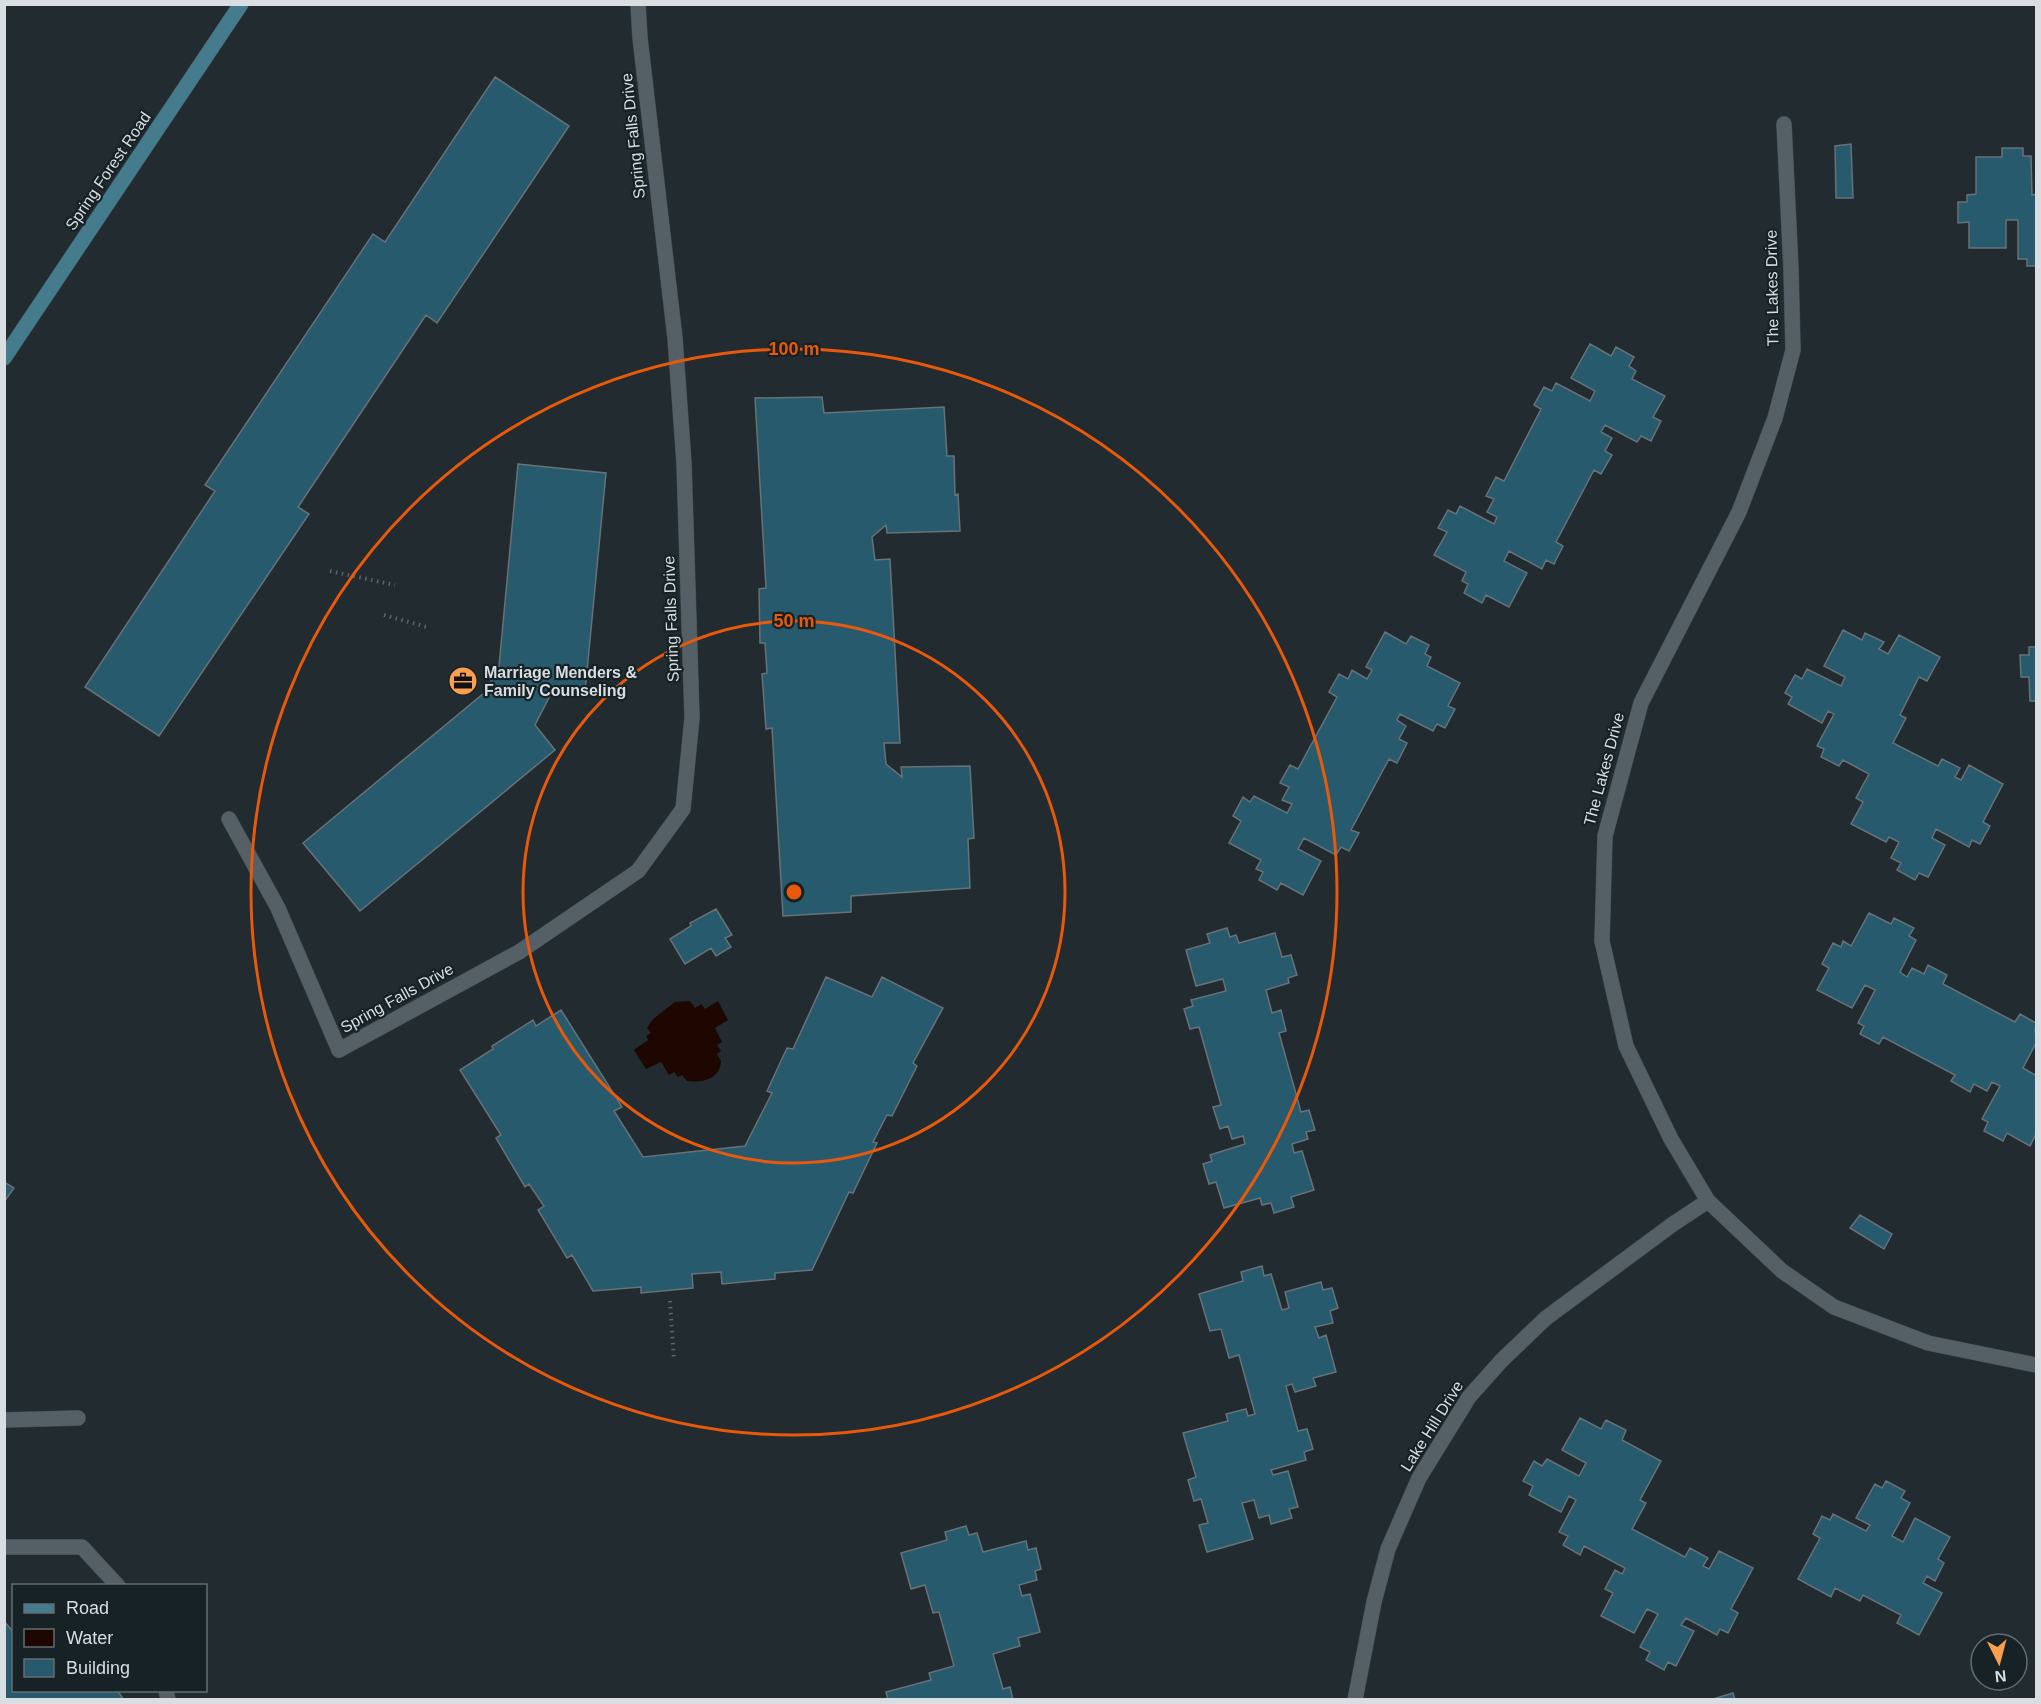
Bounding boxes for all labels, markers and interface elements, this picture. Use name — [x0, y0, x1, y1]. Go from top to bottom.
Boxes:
street label: Spring Falls Drive — [618, 72, 648, 200]
street label: Spring Forest Road — [62, 109, 154, 233]
street label: The Lakes Drive — [1762, 230, 1782, 346]
text: 100 m — [768, 339, 820, 359]
street label: Spring Falls Drive — [660, 556, 682, 682]
text: 50 m — [773, 611, 815, 631]
place label: Marriage Menders & Family Counseling — [484, 664, 637, 699]
office icon: Marriage Menders & Family Counseling — [447, 665, 479, 697]
street label: The Lakes Drive — [1581, 710, 1627, 827]
centre of rings — [784, 882, 804, 902]
street label: Spring Falls Drive — [338, 960, 456, 1036]
street label: Lake Hill Drive — [1397, 1378, 1467, 1474]
legend — [12, 1584, 207, 1692]
text: Road — [66, 1598, 109, 1618]
text: Water — [66, 1628, 113, 1648]
north arrow — [1969, 1632, 2029, 1692]
text: Building — [66, 1658, 130, 1678]
text: N — [1994, 1667, 2007, 1685]

